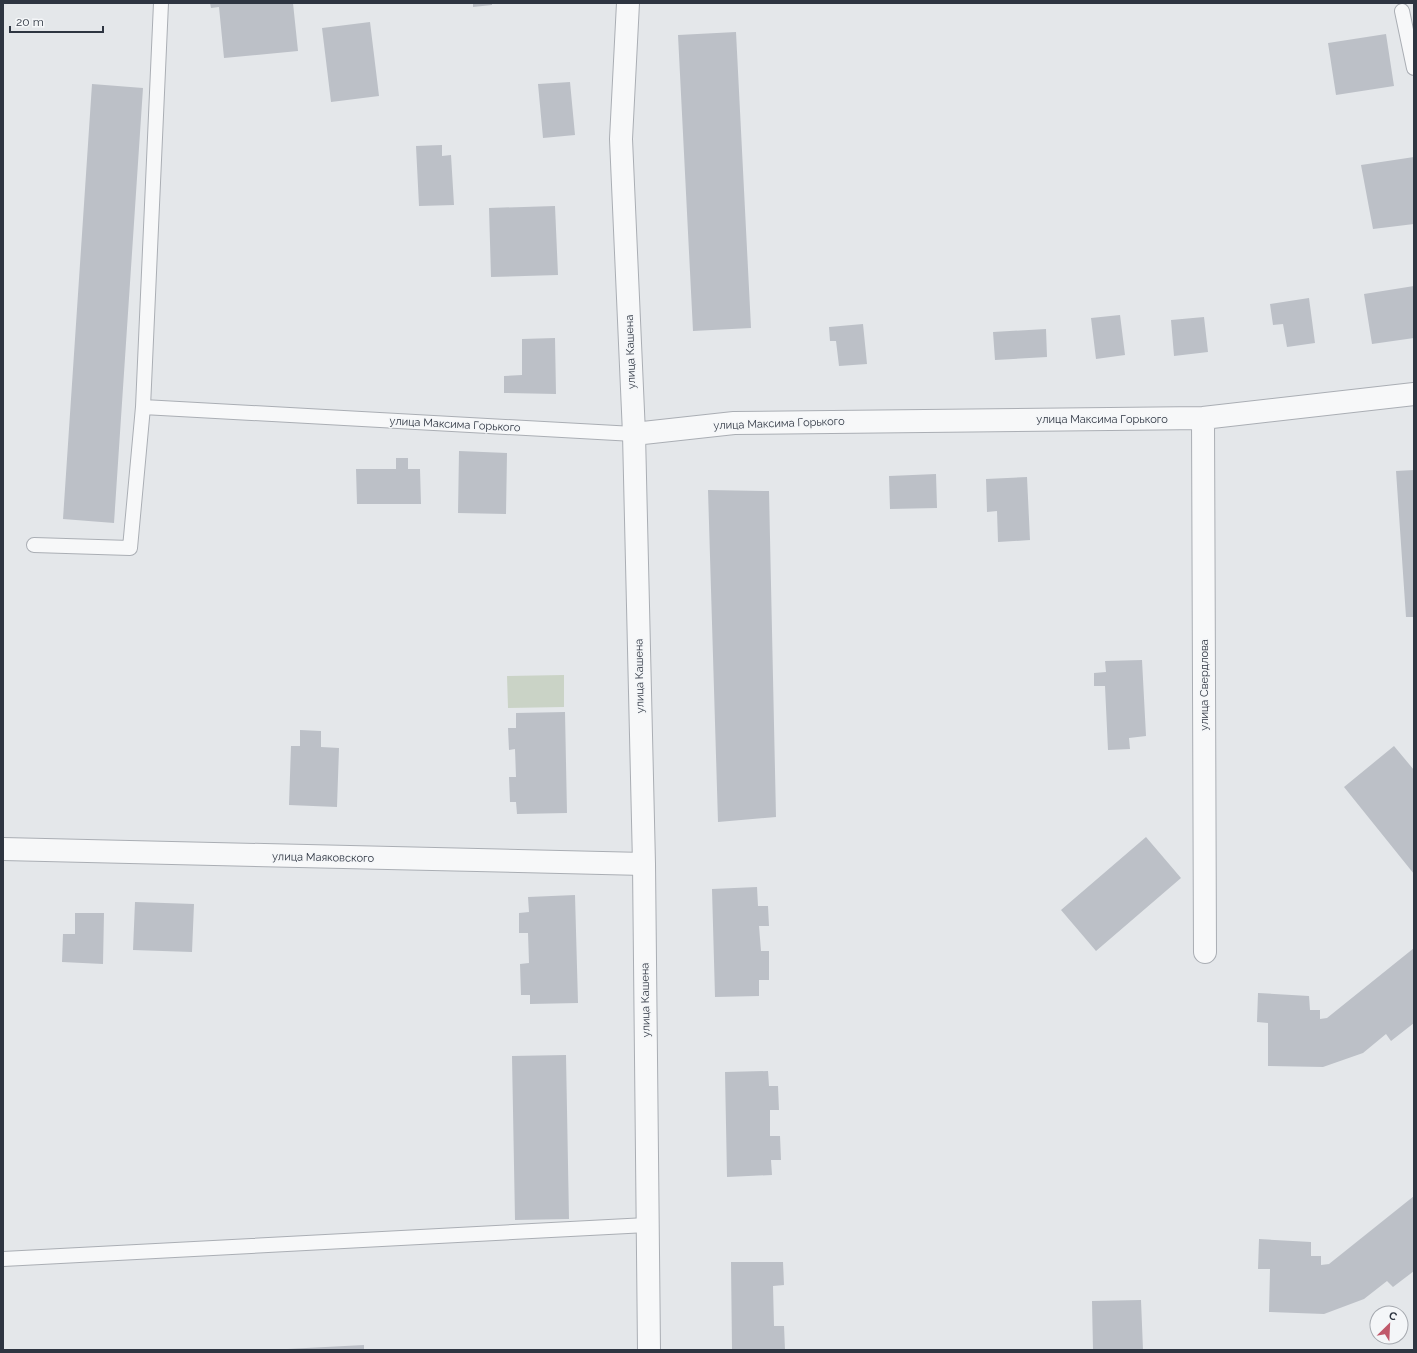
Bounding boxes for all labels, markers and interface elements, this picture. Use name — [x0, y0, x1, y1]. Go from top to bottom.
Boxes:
scale bar — [10, 8, 103, 34]
text: 20 m — [16, 15, 44, 29]
street label: улица Кашена — [623, 315, 638, 389]
street label: улица Максима Горького — [1036, 413, 1168, 426]
street label: улица Максима Горького — [389, 415, 521, 434]
street label: улица Максима Горького — [713, 415, 845, 432]
street label: улица Кашена — [632, 639, 647, 713]
street label: улица Свердлова — [1198, 639, 1211, 731]
street label: улица Маяковского — [272, 850, 375, 865]
street label: улица Кашена — [638, 963, 653, 1037]
north arrow — [1369, 1305, 1409, 1345]
text: С — [1387, 1309, 1399, 1324]

